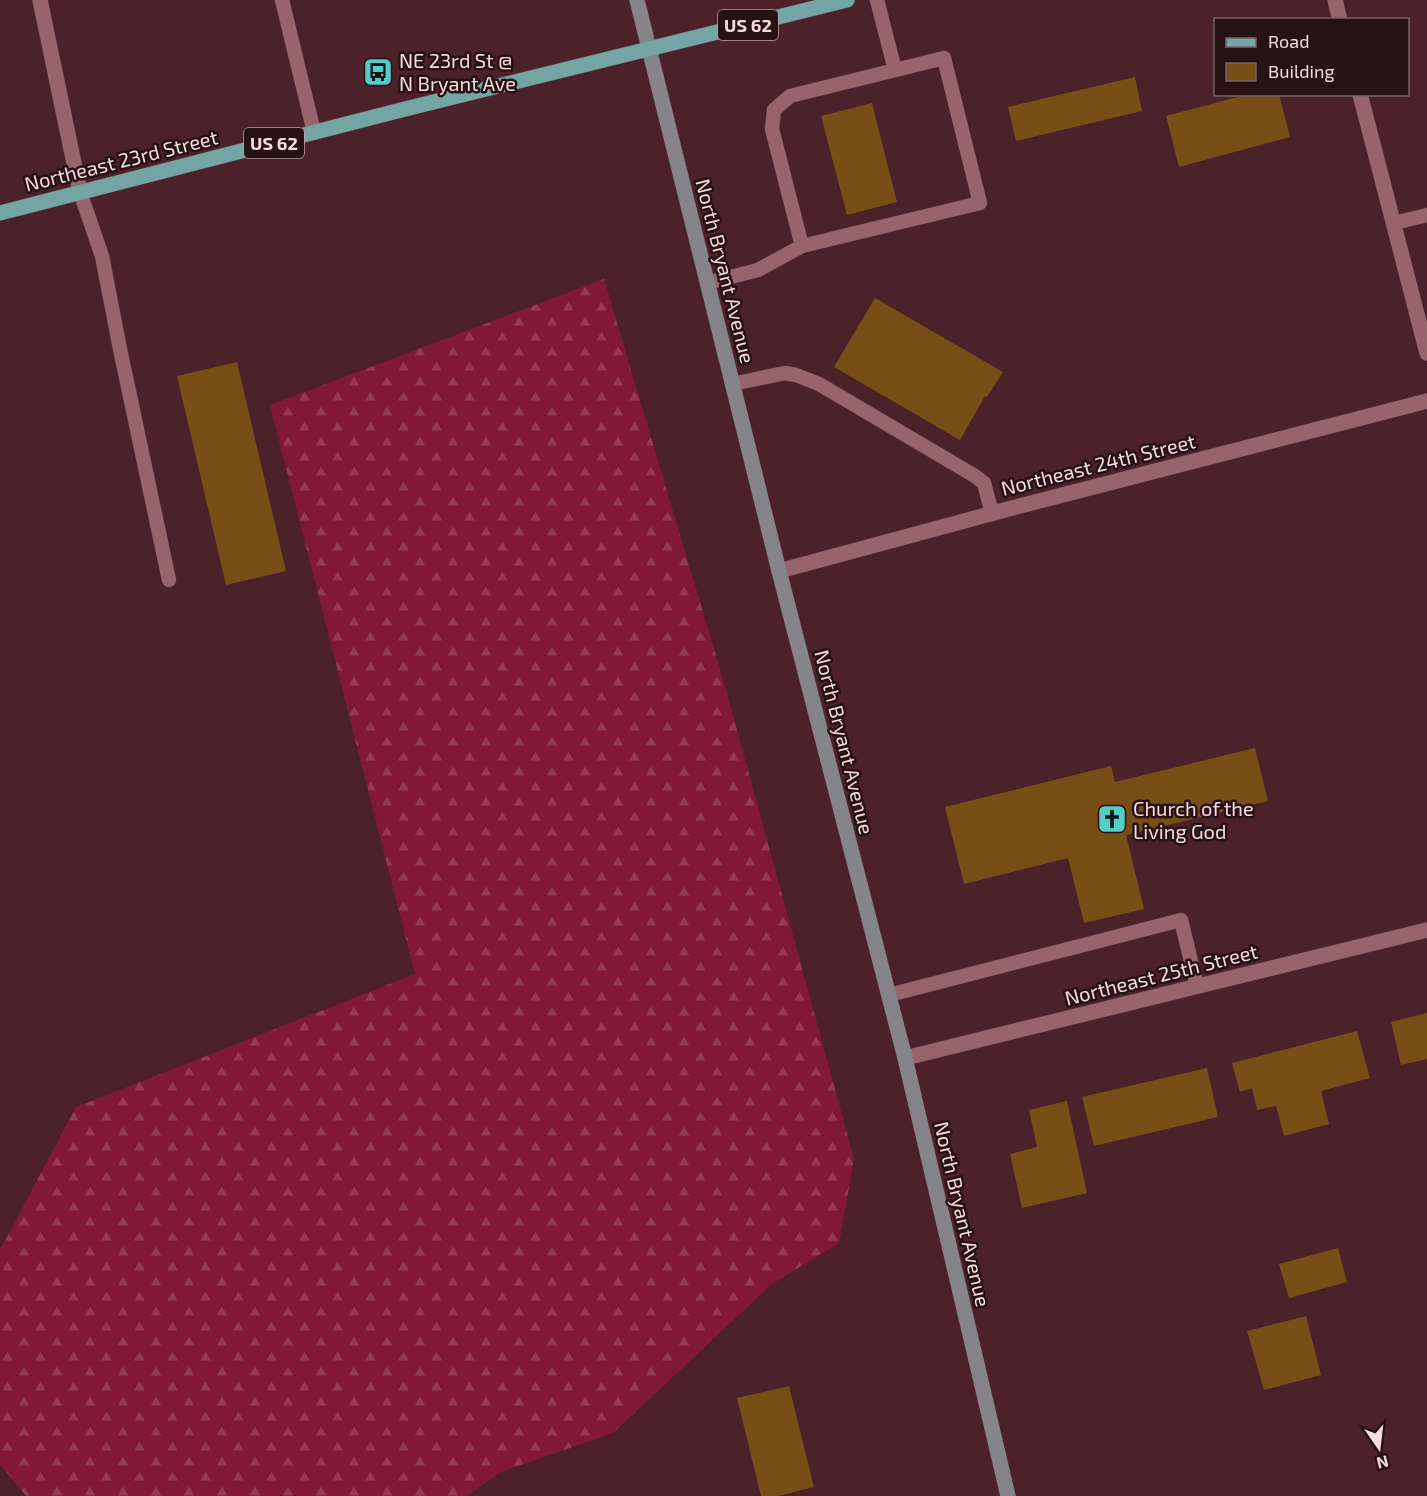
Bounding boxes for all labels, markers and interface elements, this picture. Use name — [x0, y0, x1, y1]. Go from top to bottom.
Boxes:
road number: US 62 — [718, 10, 778, 40]
legend — [1214, 18, 1409, 96]
text: Road — [1268, 30, 1309, 52]
place label: NE 23rd St @ N Bryant Ave — [399, 48, 516, 95]
bus stop icon: NE 23rd St @ N Bryant Ave — [362, 56, 394, 88]
text: Building — [1268, 60, 1335, 82]
street label: Northeast 23rd Street — [22, 124, 220, 196]
road number: US 62 — [244, 128, 304, 158]
street label: North Bryant Avenue — [691, 176, 761, 366]
street label: Northeast 24th Street — [998, 428, 1198, 500]
street label: North Bryant Avenue — [810, 647, 880, 837]
place label: Church of the Living God — [1133, 796, 1254, 843]
church icon: Church of the Living God — [1096, 803, 1128, 835]
street label: Northeast 25th Street — [1062, 938, 1260, 1010]
street label: North Bryant Avenue — [930, 1119, 996, 1309]
north arrow — [1349, 1418, 1409, 1478]
text: N — [1375, 1452, 1391, 1474]

